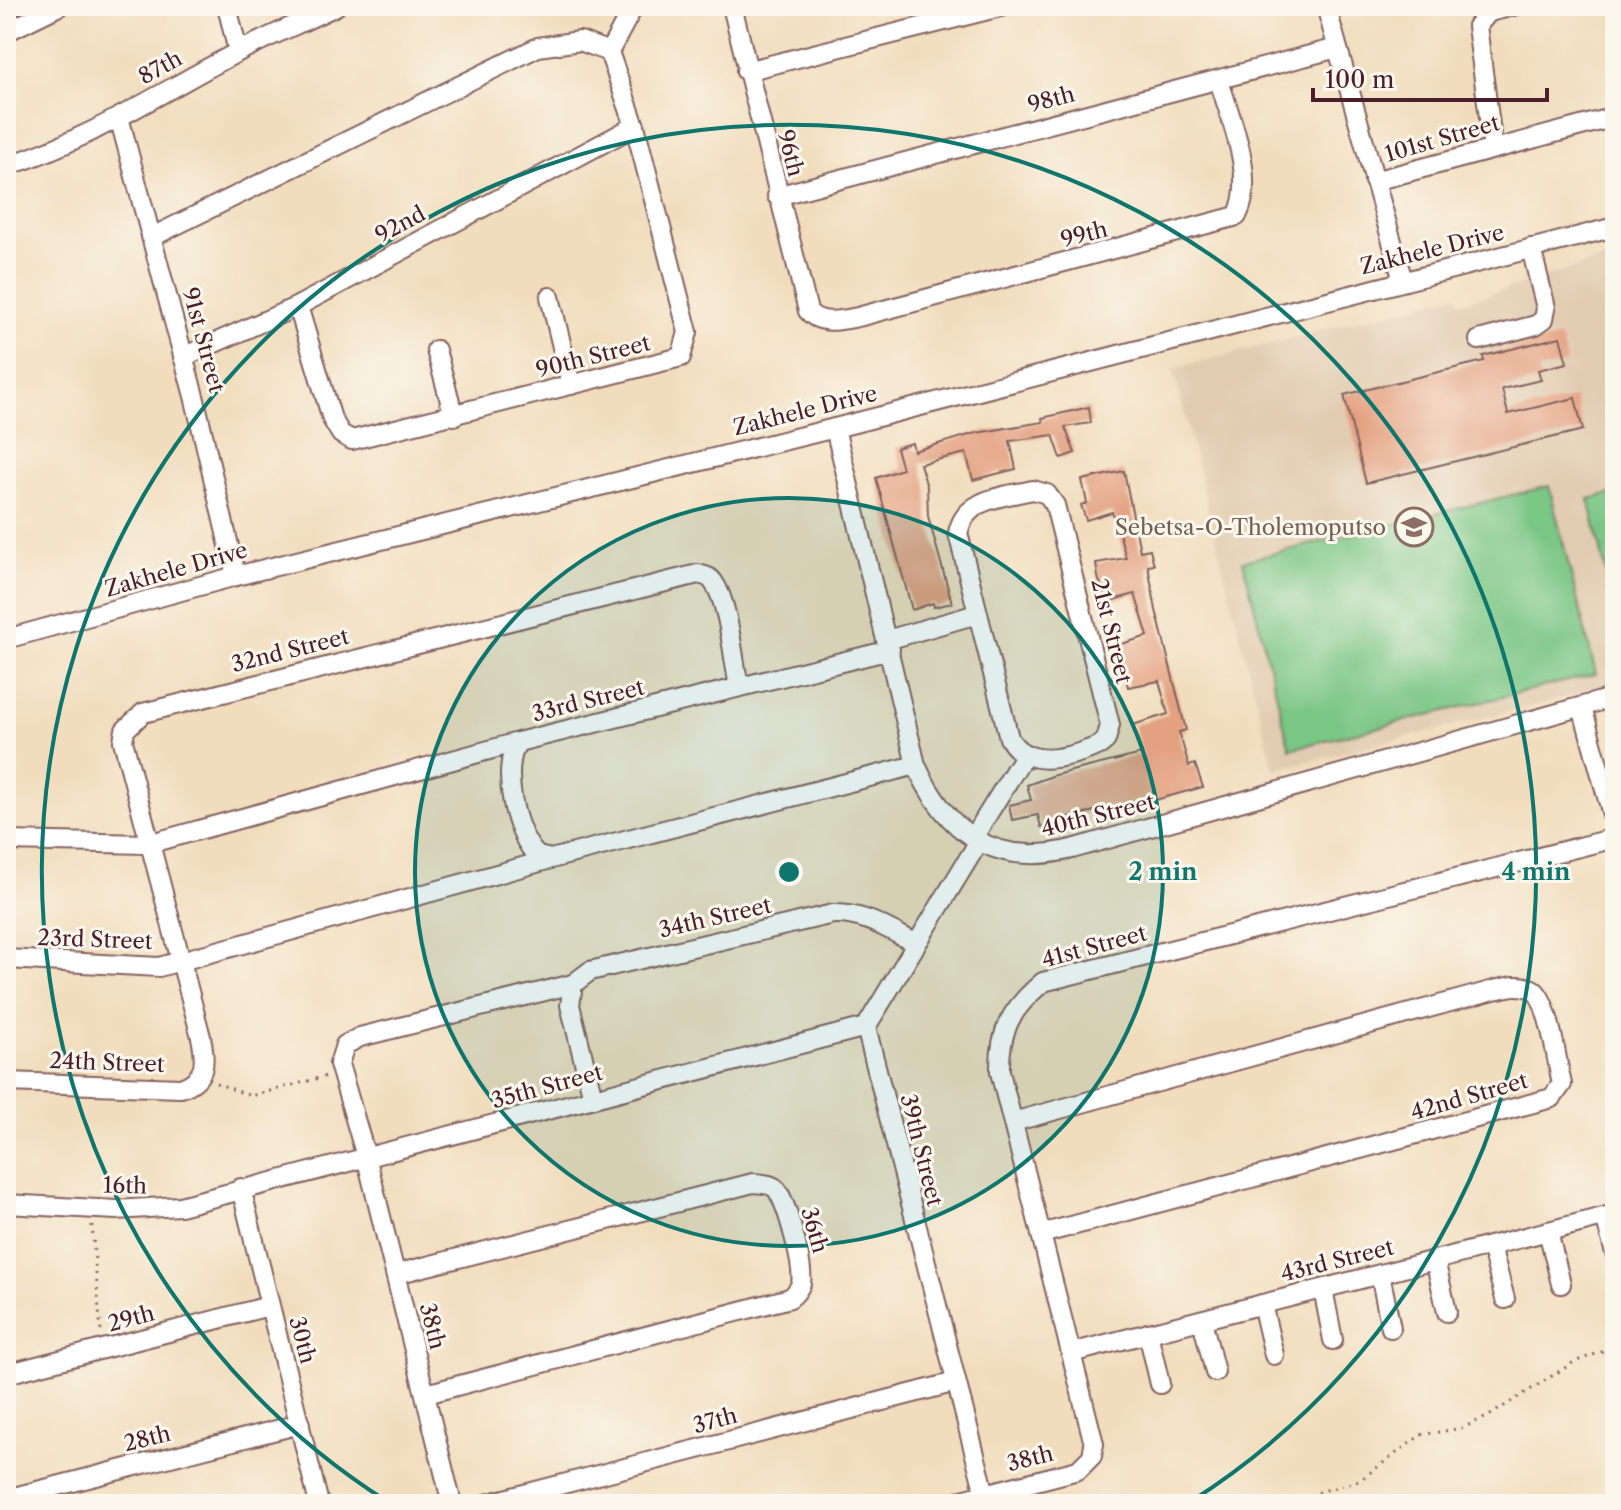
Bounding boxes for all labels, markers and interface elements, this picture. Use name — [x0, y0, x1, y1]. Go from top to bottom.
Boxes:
street label: 87th — [134, 45, 187, 90]
scale bar — [1313, 52, 1547, 102]
text: 100 m — [1325, 65, 1394, 94]
street label: 98th — [1025, 80, 1078, 119]
street label: 101st Street — [1382, 109, 1503, 168]
street label: 96th — [772, 127, 809, 180]
street label: 92nd — [371, 200, 430, 249]
street label: 99th — [1058, 216, 1111, 253]
street label: Zakhele Drive — [1357, 219, 1507, 280]
street label: 91st Street — [177, 285, 231, 396]
street label: 90th Street — [533, 329, 653, 384]
street label: Zakhele Drive — [730, 380, 880, 441]
school or university icon: Sebetsa-O-Tholemoputso — [1393, 506, 1435, 548]
place label: Sebetsa-O-Tholemoputso — [1115, 514, 1386, 541]
street label: Zakhele Drive — [102, 536, 251, 603]
street label: 21st Street — [1085, 576, 1138, 687]
street label: 32nd Street — [229, 623, 352, 678]
street label: 33rd Street — [529, 673, 647, 727]
street label: 40th Street — [1038, 788, 1158, 843]
text: 2 min — [1128, 857, 1198, 886]
text: 4 min — [1501, 857, 1571, 886]
centre of rings — [775, 858, 803, 886]
street label: 34th Street — [656, 891, 774, 944]
street label: 41st Street — [1039, 919, 1150, 973]
street label: 23rd Street — [37, 924, 153, 955]
street label: 24th Street — [49, 1047, 165, 1078]
street label: 35th Street — [489, 1059, 606, 1114]
street label: 42nd Street — [1407, 1067, 1531, 1126]
street label: 39th Street — [895, 1091, 949, 1209]
street label: 16th — [103, 1172, 147, 1199]
street label: 36th — [795, 1204, 834, 1256]
street label: 43rd Street — [1278, 1233, 1397, 1288]
street label: 29th — [105, 1299, 158, 1338]
street label: 38th — [414, 1300, 451, 1352]
street label: 30th — [283, 1314, 322, 1367]
street label: 37th — [690, 1402, 740, 1439]
street label: 28th — [121, 1420, 174, 1457]
street label: 38th — [1004, 1440, 1056, 1477]

